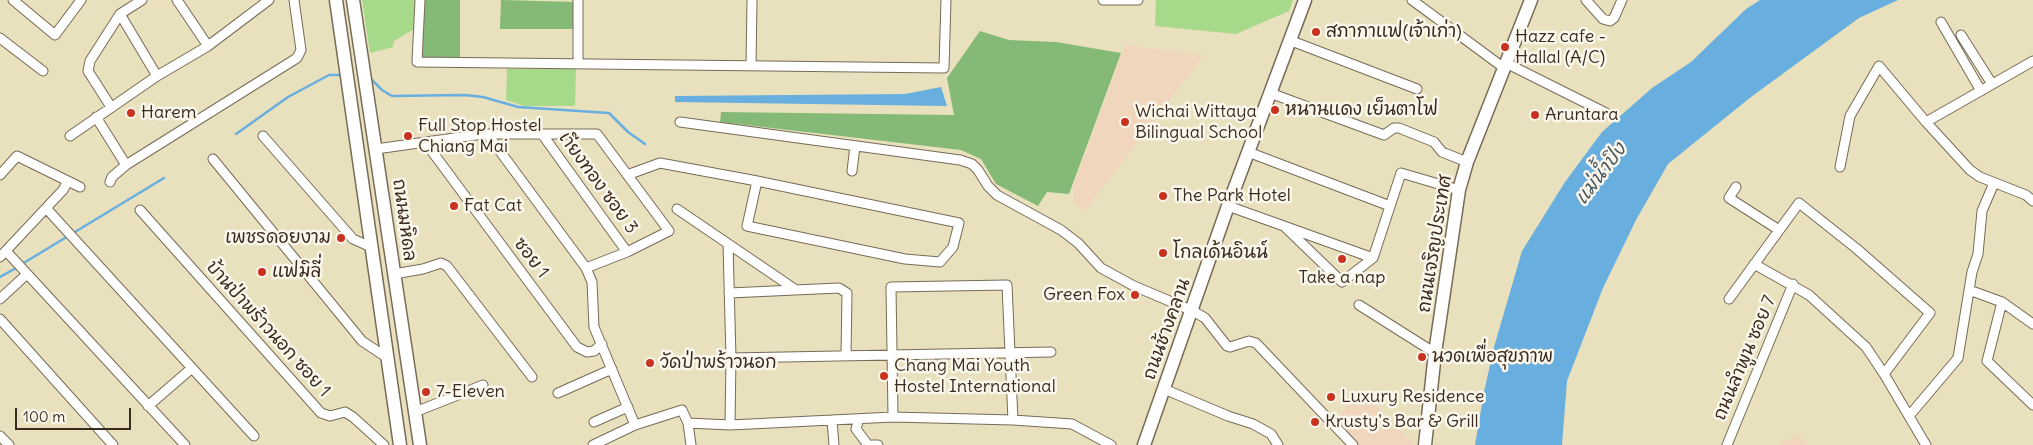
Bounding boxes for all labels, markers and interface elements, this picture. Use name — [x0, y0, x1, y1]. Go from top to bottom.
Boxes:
place label: สภากาแฟ(เจ้าเก่า) — [1326, 21, 1462, 43]
marker: สภากาแฟ(เจ้าเก่า) — [1310, 26, 1322, 38]
place label: Hazz cafe - Hallal (A/C) — [1515, 26, 1606, 68]
marker: Hazz cafe - Hallal (A/C) — [1499, 41, 1511, 53]
place label: หนานแดง เย็นตาโฟ — [1285, 99, 1438, 121]
place label: Wichai Wittaya Bilingual School — [1135, 101, 1262, 144]
place label: Harem — [141, 102, 196, 124]
marker: หนานแดง เย็นตาโฟ — [1269, 104, 1281, 116]
place label: Aruntara — [1545, 104, 1618, 126]
marker: Harem — [125, 107, 137, 119]
marker: Aruntara — [1529, 109, 1541, 121]
place label: Full Stop Hostel Chiang Mai — [418, 115, 542, 158]
marker: Wichai Wittaya Bilingual School — [1119, 116, 1131, 128]
street label: เาียงทอง ซอย 3 — [554, 128, 642, 238]
marker: Full Stop Hostel Chiang Mai — [402, 130, 414, 142]
water label: แม่น้ำปิง — [1571, 139, 1631, 209]
street label: ถนนเจริญประเทศ — [1414, 174, 1456, 314]
street label: ถนนมหิดล — [388, 177, 420, 263]
place label: The Park Hotel — [1173, 185, 1291, 207]
marker: The Park Hotel — [1157, 190, 1169, 202]
place label: Fat Cat — [464, 195, 522, 217]
marker: Fat Cat — [448, 200, 460, 212]
place label: เพชรดอยงาม — [225, 227, 331, 249]
marker: เพชรดอยงาม — [335, 232, 347, 244]
street label: ซอย 1 — [509, 234, 553, 282]
place label: โกลเด้นอินน์ — [1173, 242, 1268, 264]
marker: โกลเด้นอินน์ — [1157, 247, 1169, 259]
marker: Take a nap — [1336, 253, 1348, 265]
street label: บ้านป่าพร้าวนอก ซอย 1 — [201, 256, 335, 402]
place label: แฟมิลี่ — [272, 261, 321, 283]
marker: แฟมิลี่ — [256, 266, 268, 278]
place label: Take a nap — [1298, 267, 1386, 289]
street label: ถนนช้างคลาน — [1139, 275, 1195, 383]
place label: Green Fox — [1043, 284, 1125, 306]
marker: Green Fox — [1129, 289, 1141, 301]
street label: ถนนลำพูน ซอย 7 — [1709, 292, 1781, 424]
place label: นวดเพื่อสุขภาพ — [1432, 346, 1553, 368]
marker: นวดเพื่อสุขภาพ — [1416, 351, 1428, 363]
place label: วัดป่าพร้าวนอก — [660, 352, 777, 374]
place label: Chang Mai Youth Hostel International — [894, 355, 1056, 398]
marker: วัดป่าพร้าวนอก — [644, 357, 656, 369]
marker: Chang Mai Youth Hostel International — [878, 370, 890, 382]
place label: 7-Eleven — [436, 381, 505, 403]
marker: 7-Eleven — [420, 386, 432, 398]
place label: Luxury Residence — [1341, 386, 1484, 408]
marker: Luxury Residence — [1325, 391, 1337, 403]
scale bar — [18, 398, 134, 430]
text: 100 m — [23, 407, 65, 426]
place label: Krusty's Bar & Grill — [1325, 411, 1479, 433]
marker: Krusty's Bar & Grill — [1309, 416, 1321, 428]

